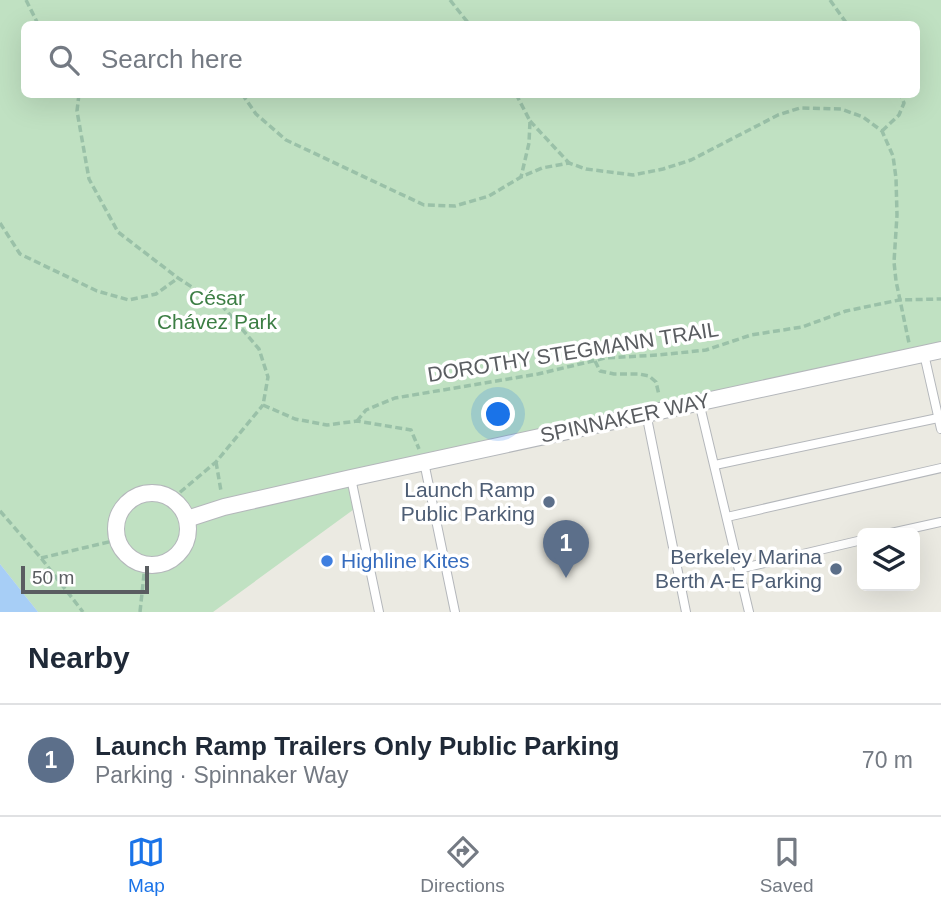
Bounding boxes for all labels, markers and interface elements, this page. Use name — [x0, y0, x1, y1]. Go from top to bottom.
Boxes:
search box — [21, 21, 920, 98]
icon: search — [45, 41, 83, 79]
text: Search here — [101, 44, 243, 74]
park label: César Chávez Park — [157, 286, 278, 333]
street label: DOROTHY STEGMANN TRAIL — [426, 317, 720, 386]
street label: SPINNAKER WAY — [538, 388, 712, 447]
your location — [481, 397, 515, 431]
place label: Launch Ramp Public Parking — [401, 478, 535, 525]
marker: Launch Ramp Public Parking — [541, 494, 557, 510]
pin: 1 — [543, 520, 589, 578]
map controls — [857, 528, 920, 591]
button: layers — [857, 528, 920, 591]
place label: Berkeley Marina Berth A-E Parking — [655, 545, 822, 592]
place label: Highline Kites — [341, 549, 469, 572]
marker: Highline Kites — [319, 553, 335, 569]
marker: Berkeley Marina Berth A-E Parking — [828, 561, 844, 577]
scale bar — [21, 563, 149, 595]
text: 50 m — [32, 567, 74, 588]
text: Nearby — [28, 641, 130, 674]
text: Launch Ramp Trailers Only Public Parking — [95, 731, 619, 761]
text: 1 — [45, 747, 57, 773]
text: 70 m — [862, 747, 913, 773]
text: Parking · Spinnaker Way — [95, 762, 349, 788]
tab: Map — [127, 833, 165, 897]
tab: Directions — [420, 833, 505, 897]
tab: Saved — [760, 833, 814, 897]

